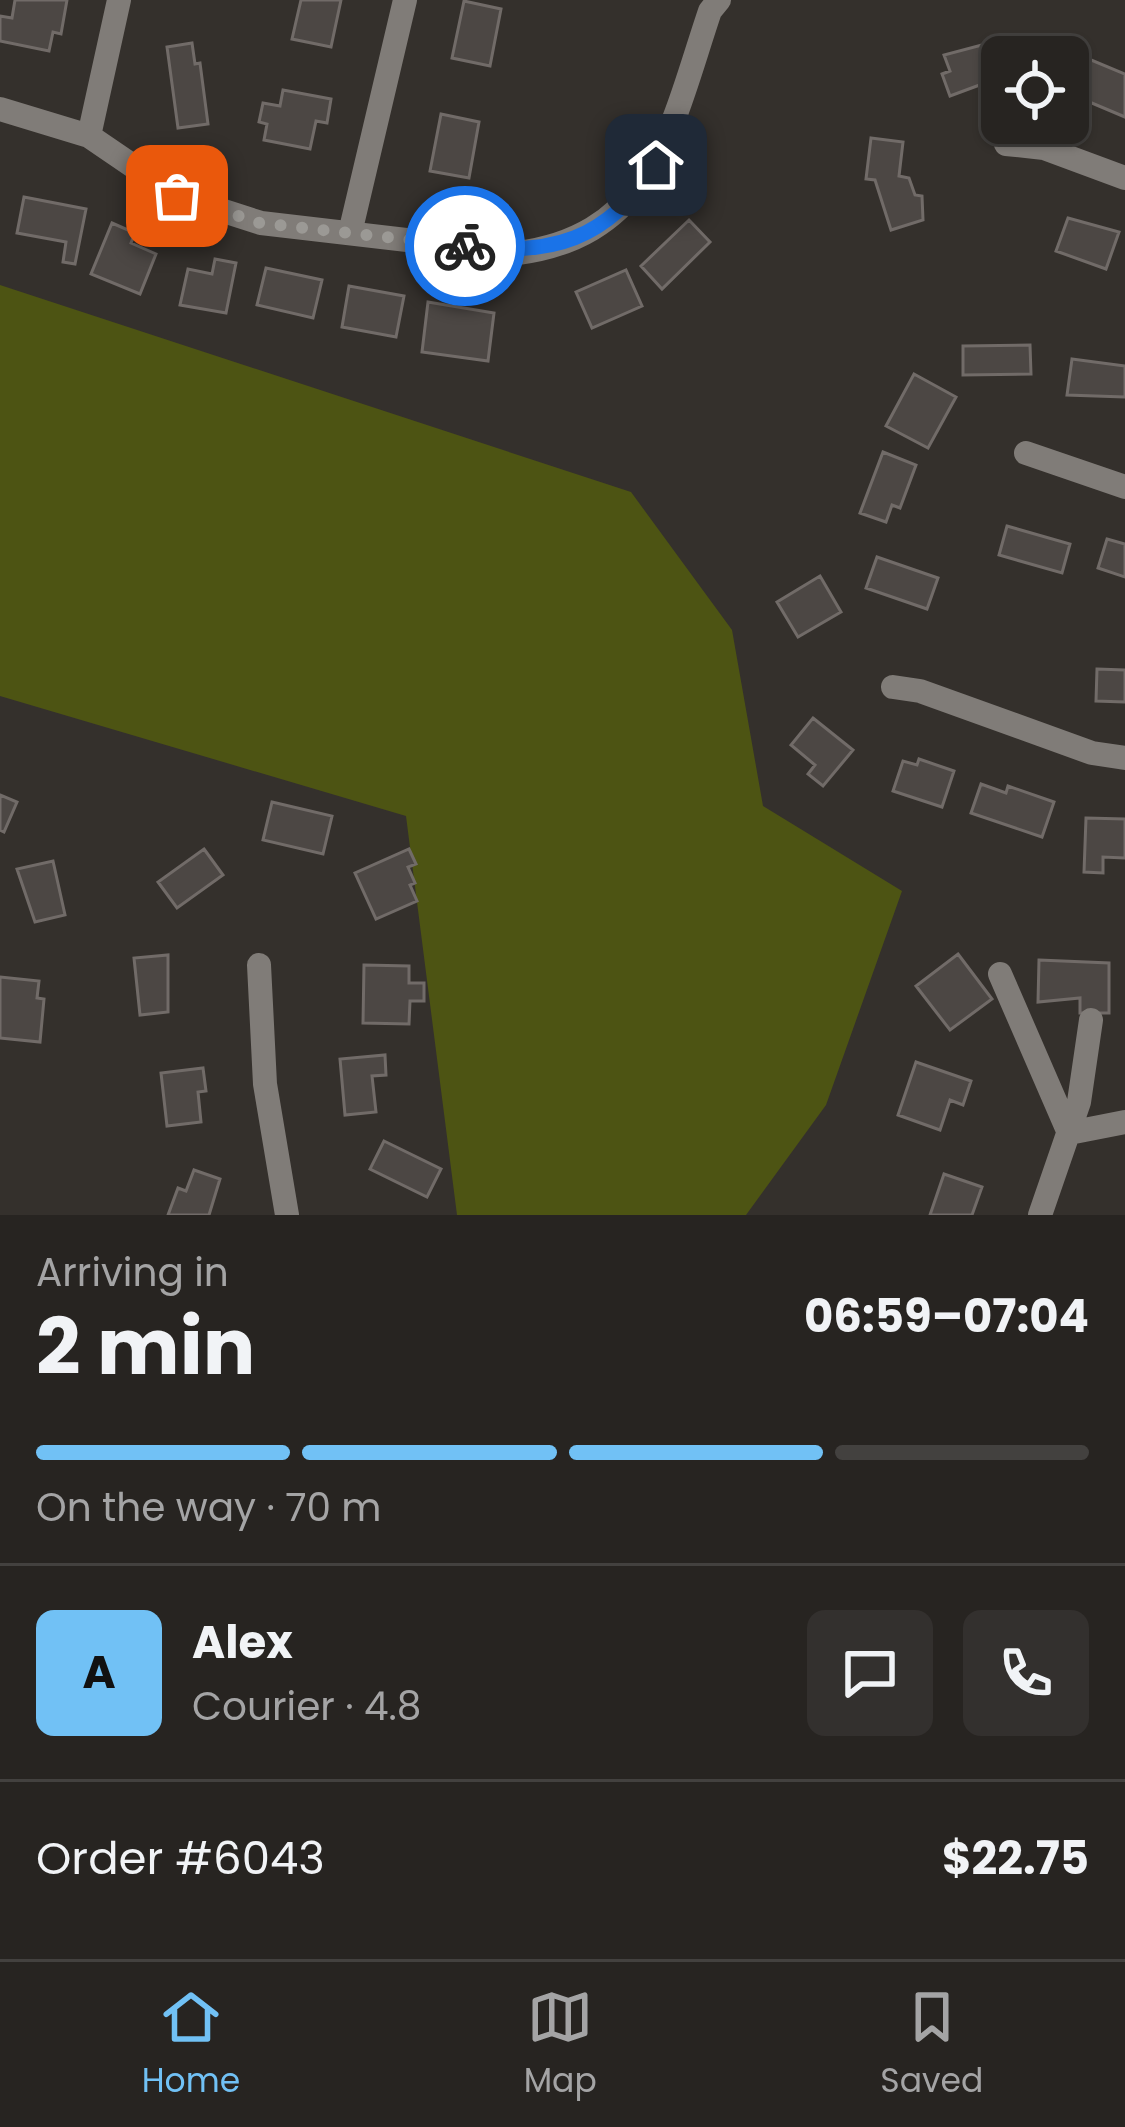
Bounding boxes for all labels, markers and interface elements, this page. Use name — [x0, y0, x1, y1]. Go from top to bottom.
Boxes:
map controls — [981, 36, 1089, 144]
button: locate — [981, 36, 1089, 144]
pin — [605, 114, 707, 216]
icon: home — [623, 132, 689, 198]
pin — [126, 145, 228, 247]
icon: bag — [144, 163, 210, 229]
courier — [405, 186, 525, 306]
icon: bike — [432, 213, 498, 279]
text: Arriving in — [36, 1245, 229, 1300]
text: 06:59–07:04 — [804, 1285, 1089, 1348]
text: 2 min — [36, 1292, 255, 1401]
text: On the way · 70 m — [36, 1480, 382, 1535]
button: chat — [807, 1610, 933, 1736]
button: phone — [963, 1610, 1089, 1736]
text: Alex — [192, 1611, 293, 1674]
text: A — [82, 1641, 116, 1704]
text: Courier · 4.8 — [192, 1679, 421, 1734]
text: Order #6043 — [36, 1827, 325, 1890]
text: $22.75 — [942, 1827, 1089, 1890]
tab: Home — [142, 1984, 240, 2106]
tab: Map — [524, 1984, 597, 2106]
tab: Saved — [880, 1984, 983, 2106]

